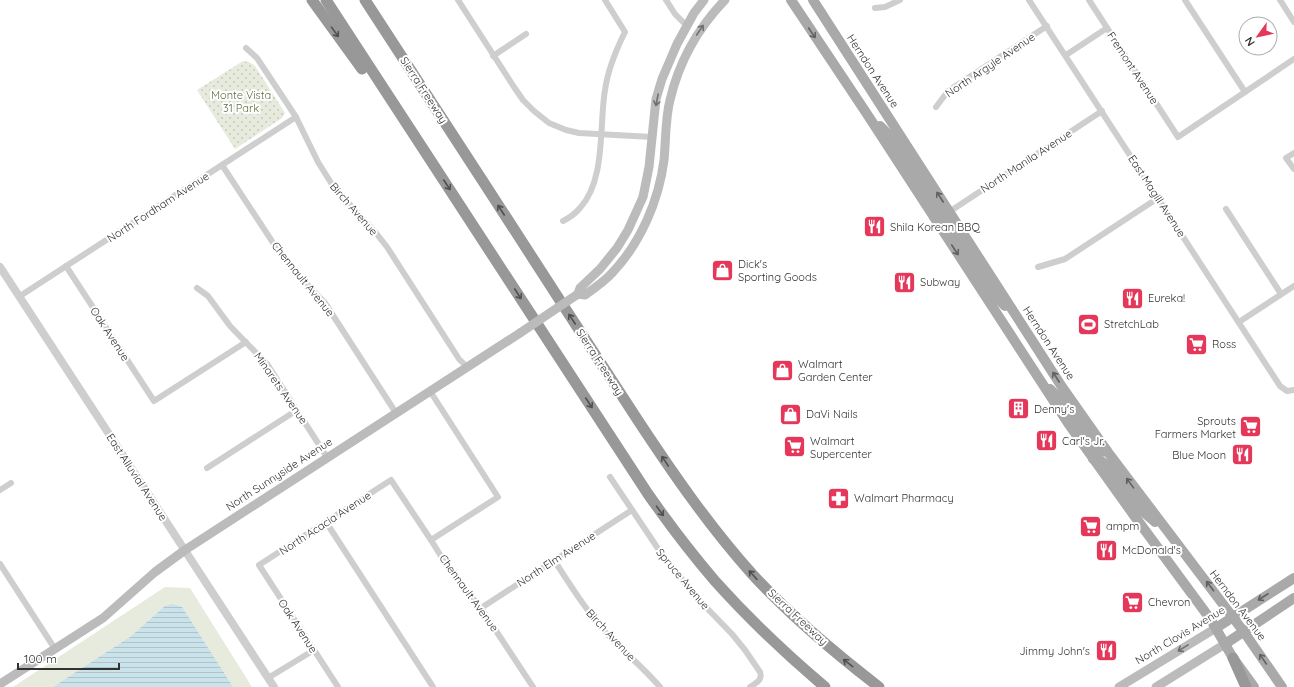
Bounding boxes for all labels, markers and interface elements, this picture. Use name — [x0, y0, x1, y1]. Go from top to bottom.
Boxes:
north arrow — [1238, 16, 1278, 56]
one-way arrow — [696, 25, 704, 36]
one-way arrow — [331, 26, 339, 37]
one-way arrow — [808, 27, 816, 38]
street label: Fremont Avenue — [1104, 29, 1162, 107]
street label: North Argyle Avenue — [942, 30, 1038, 100]
street label: Herndon Avenue — [844, 32, 902, 110]
text: N — [1242, 34, 1258, 49]
street label: Sierra Freeway — [397, 54, 451, 126]
park label: Monte Vista 31 Park — [211, 88, 271, 115]
one-way arrow — [652, 93, 660, 106]
street label: North Manila Avenue — [978, 126, 1074, 196]
street label: East Magill Avenue — [1125, 152, 1189, 240]
street label: North Fordham Avenue — [104, 169, 212, 245]
street label: Birch Avenue — [327, 179, 381, 239]
one-way arrow — [443, 179, 451, 190]
one-way arrow — [936, 192, 944, 203]
one-way arrow — [497, 204, 505, 216]
restaurant icon: Shila Korean BBQ — [861, 214, 887, 240]
place label: Shila Korean BBQ — [890, 220, 980, 234]
street label: Chennault Avenue — [269, 239, 337, 319]
one-way arrow — [951, 244, 959, 255]
shop icon: Dick's Sporting Goods — [710, 257, 736, 283]
place label: Dick's Sporting Goods — [738, 257, 817, 284]
restaurant icon: Subway — [891, 269, 917, 295]
place label: Subway — [920, 275, 960, 289]
restaurant icon: Eureka! — [1119, 285, 1145, 311]
one-way arrow — [514, 288, 522, 299]
place label: Eureka! — [1148, 291, 1185, 305]
street label: Oak Avenue — [87, 304, 133, 364]
street label: Herndon Avenue — [1020, 304, 1078, 382]
sports icon: StretchLab — [1076, 311, 1102, 337]
one-way arrow — [568, 314, 576, 325]
place label: StretchLab — [1104, 317, 1159, 331]
street label: Sierra Freeway — [573, 326, 627, 398]
supermarket icon: Ross — [1184, 331, 1210, 357]
place label: Ross — [1212, 337, 1236, 351]
street label: Minarets Avenue — [251, 349, 311, 427]
shop icon: Walmart Garden Center — [770, 357, 796, 383]
place label: Walmart Garden Center — [798, 357, 873, 384]
one-way arrow — [1052, 372, 1060, 383]
building icon: Denny's — [1006, 396, 1032, 422]
one-way arrow — [585, 397, 593, 409]
shop icon: DaVi Nails — [778, 401, 804, 427]
place label: Denny's — [1034, 402, 1074, 416]
place label: DaVi Nails — [806, 407, 858, 421]
place label: Sprouts Farmers Market — [1155, 414, 1236, 441]
supermarket icon: Sprouts Farmers Market — [1238, 414, 1264, 440]
restaurant icon: Carl's Jr. — [1033, 428, 1059, 454]
street label: East Alluvial Avenue — [104, 431, 170, 523]
street label: North Sunnyside Avenue — [223, 434, 335, 514]
supermarket icon: Walmart Supercenter — [782, 434, 808, 460]
place label: Walmart Supercenter — [810, 434, 872, 461]
place label: Carl's Jr. — [1062, 434, 1104, 448]
restaurant icon: Blue Moon — [1229, 442, 1255, 468]
place label: Blue Moon — [1172, 448, 1226, 462]
one-way arrow — [661, 456, 669, 467]
one-way arrow — [1126, 478, 1135, 489]
pharmacy icon: Walmart Pharmacy — [826, 485, 852, 511]
street label: North Acacia Avenue — [276, 488, 374, 558]
place label: Walmart Pharmacy — [854, 491, 954, 505]
one-way arrow — [656, 506, 664, 517]
supermarket icon: ampm — [1078, 513, 1104, 539]
place label: ampm — [1106, 519, 1139, 533]
street label: North Elm Avenue — [514, 528, 598, 590]
restaurant icon: McDonald's — [1093, 537, 1119, 563]
place label: McDonald's — [1122, 543, 1181, 557]
street label: Spruce Avenue — [653, 545, 713, 613]
street label: Chennault Avenue — [436, 552, 502, 634]
street label: Herndon Avenue — [1207, 567, 1269, 643]
one-way arrow — [749, 569, 758, 580]
one-way arrow — [1205, 581, 1214, 592]
street label: Sierra Freeway — [765, 586, 831, 648]
supermarket icon: Chevron — [1119, 589, 1145, 615]
one-way arrow — [1258, 593, 1269, 602]
place label: Chevron — [1148, 595, 1190, 609]
street label: Oak Avenue — [275, 596, 321, 656]
street label: North Clovis Avenue — [1133, 603, 1227, 667]
street label: Birch Avenue — [583, 606, 639, 664]
restaurant icon: Jimmy John's — [1093, 638, 1119, 664]
place label: Jimmy John's — [1019, 644, 1090, 658]
scale bar — [18, 645, 119, 671]
one-way arrow — [1177, 645, 1189, 653]
text: 100 m — [24, 651, 57, 666]
one-way arrow — [1259, 654, 1267, 665]
one-way arrow — [843, 659, 854, 668]

